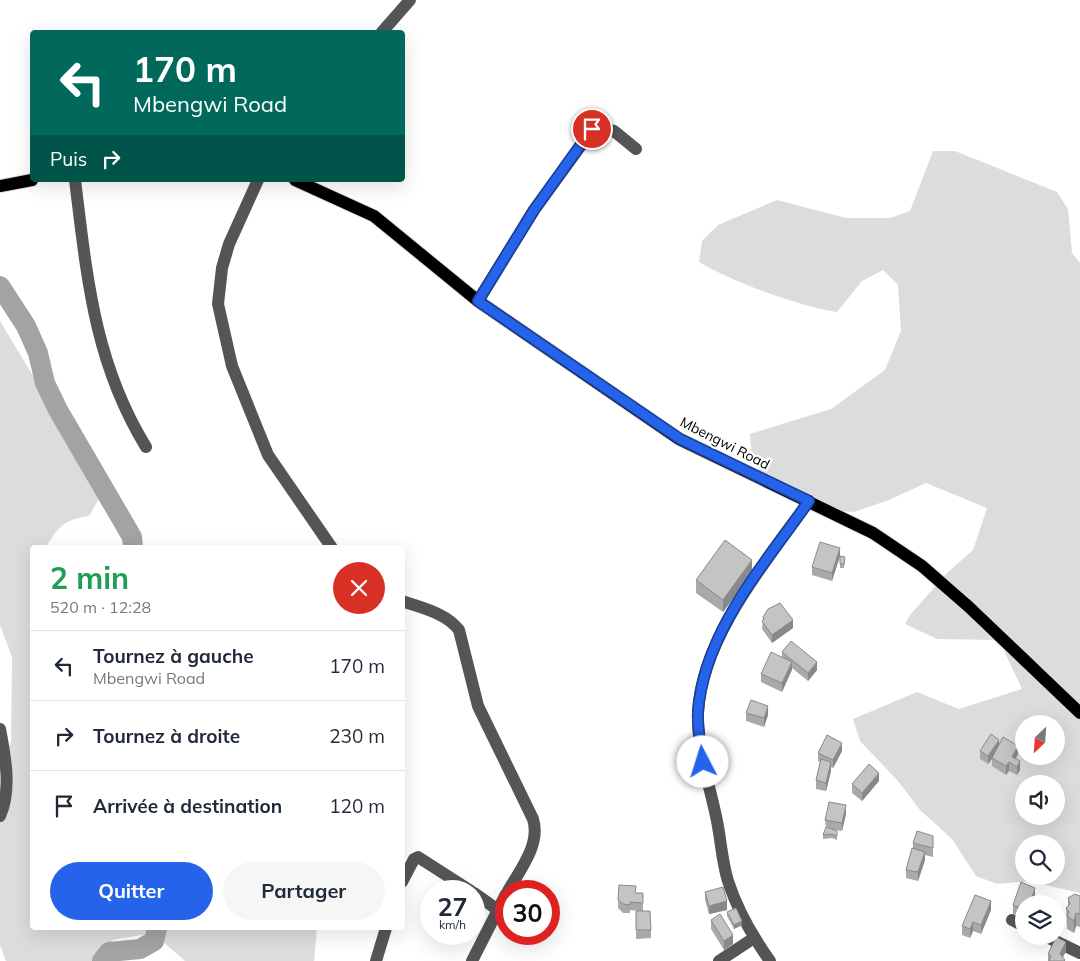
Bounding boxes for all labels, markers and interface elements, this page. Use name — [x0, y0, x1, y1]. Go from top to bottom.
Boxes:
text: 170 m — [133, 47, 237, 91]
icon: left — [50, 50, 115, 115]
text: Mbengwi Road — [133, 90, 287, 118]
pin — [571, 108, 613, 150]
icon: arrive — [578, 115, 606, 143]
icon: right — [97, 145, 125, 173]
text: Puis — [50, 147, 87, 171]
street label: Mbengwi Road — [677, 413, 773, 473]
text: 2 min — [50, 559, 129, 597]
button: close — [333, 562, 385, 614]
text: 520 m · 12:28 — [50, 597, 151, 617]
text: Tournez à gauche — [93, 644, 254, 668]
icon: left — [50, 652, 78, 680]
text: 170 m — [329, 654, 385, 678]
text: Mbengwi Road — [93, 668, 205, 688]
north arrow — [1015, 715, 1065, 765]
map controls — [1015, 715, 1065, 945]
icon: right — [50, 722, 78, 750]
text: Tournez à droite — [93, 724, 240, 748]
text: 230 m — [329, 724, 385, 748]
position arrow — [676, 735, 728, 787]
button: sound — [1015, 775, 1065, 825]
icon: arrive — [50, 792, 78, 820]
text: Arrivée à destination — [93, 794, 282, 818]
text: 120 m — [329, 794, 385, 818]
button: search — [1015, 835, 1065, 885]
button: Quitter — [50, 862, 213, 920]
button: Partager — [223, 862, 385, 920]
speed limit sign: 30 — [495, 880, 560, 945]
text: 27 — [437, 891, 468, 922]
button: layers — [1015, 895, 1065, 945]
text: km/h — [439, 917, 466, 932]

